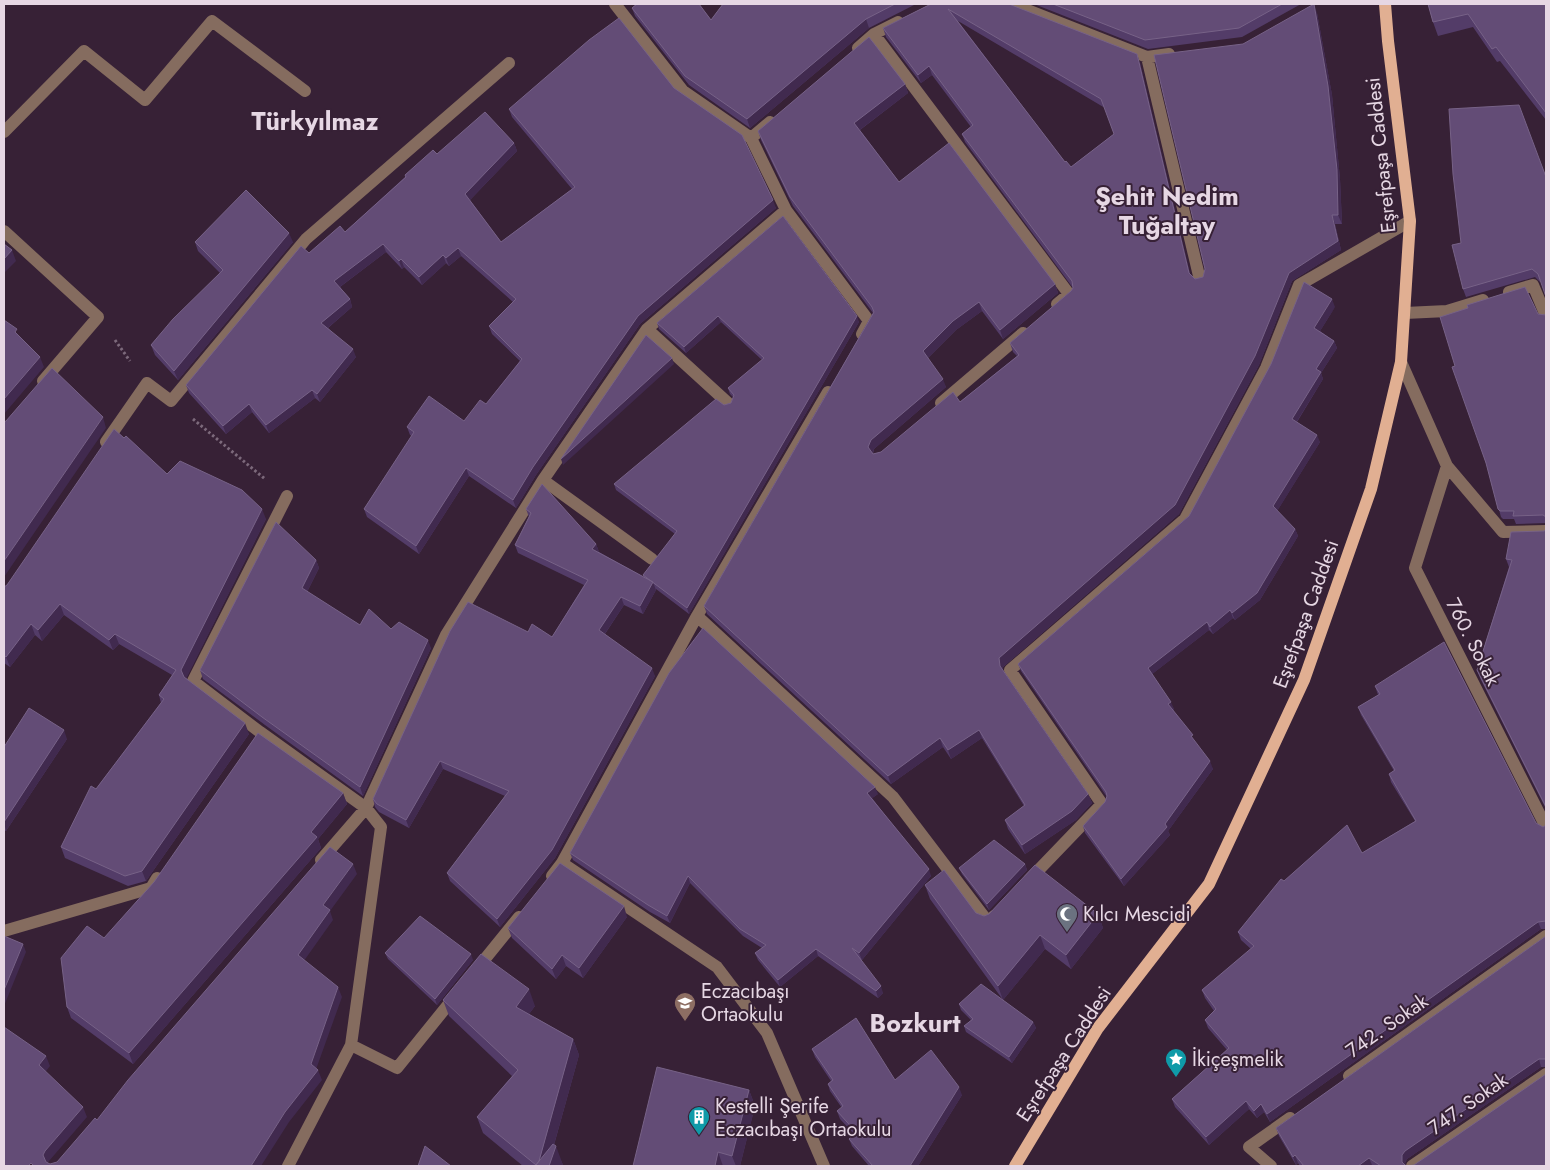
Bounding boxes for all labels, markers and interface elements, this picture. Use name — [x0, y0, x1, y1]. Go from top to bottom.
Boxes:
street label: Eşrefpaşa Caddesi — [1358, 76, 1404, 234]
district label: Türkyılmaz — [251, 103, 379, 139]
district label: Şehit Nedim Tuğaltay — [1095, 178, 1239, 243]
street label: Eşrefpaşa Caddesi — [1266, 536, 1346, 692]
street label: 760. Sokak — [1438, 593, 1508, 691]
place label: Kılcı Mescidi — [1083, 900, 1191, 929]
mosque icon: Kılcı Mescidi — [1055, 902, 1079, 933]
place label: Eczacıbaşı Ortaokulu — [701, 977, 789, 1029]
street label: Eşrefpaşa Caddesi — [1009, 981, 1119, 1127]
street label: 742. Sokak — [1340, 987, 1434, 1065]
school or university icon: Eczacıbaşı Ortaokulu — [673, 991, 697, 1022]
district label: Bozkurt — [870, 1005, 960, 1041]
place label: İkiçeşmelik — [1192, 1045, 1284, 1074]
place icon: İkiçeşmelik — [1164, 1047, 1188, 1078]
street label: 747. Sokak — [1422, 1066, 1514, 1142]
place label: Kestelli Şerife Eczacıbaşı Ortaokulu — [715, 1092, 892, 1144]
building icon: Kestelli Şerife Eczacıbaşı Ortaokulu — [687, 1105, 711, 1136]

